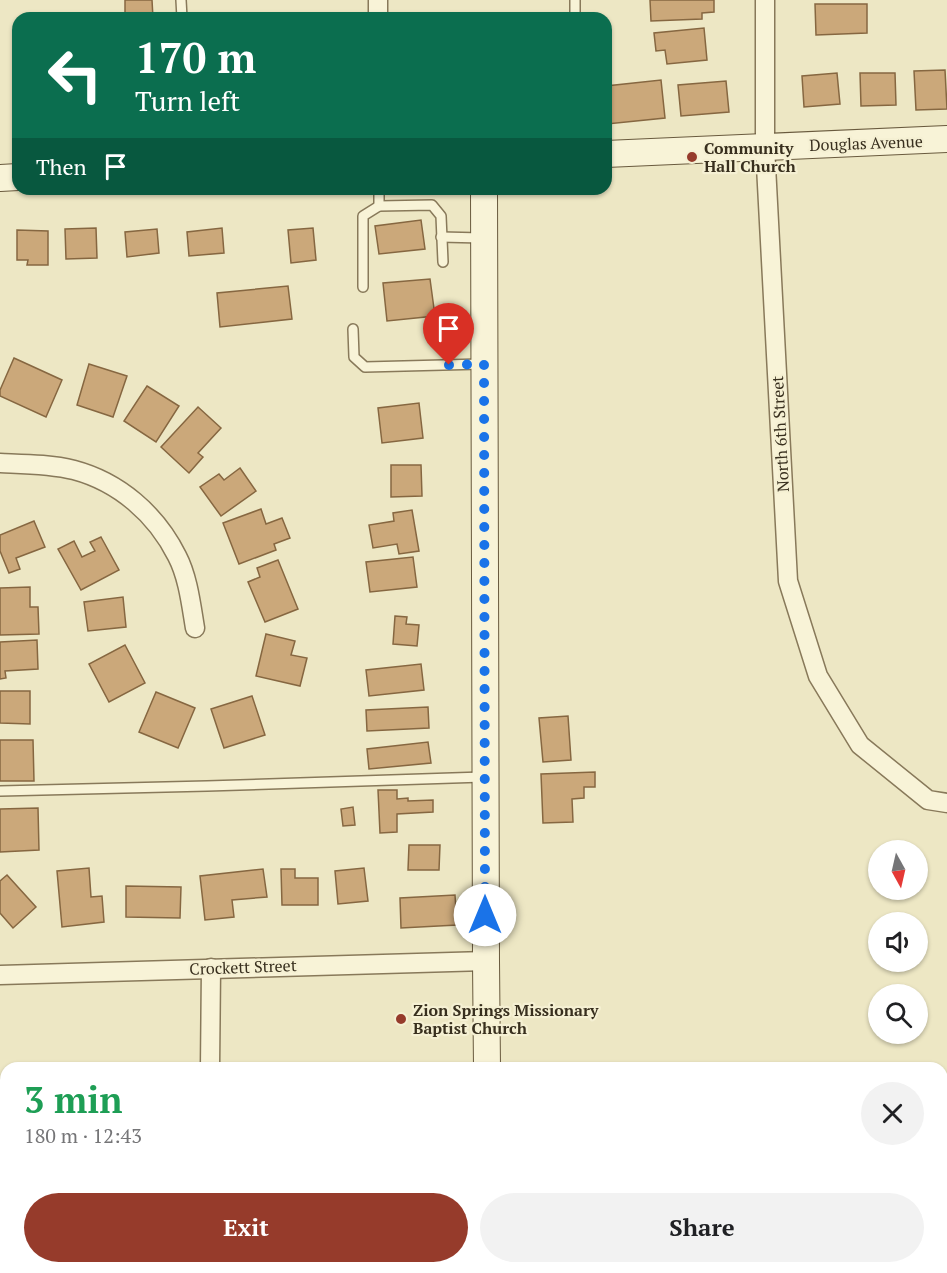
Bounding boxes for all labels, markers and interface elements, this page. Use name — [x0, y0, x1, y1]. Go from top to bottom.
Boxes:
text: 170 m — [135, 29, 256, 85]
icon: left — [36, 36, 114, 114]
text: Turn left — [135, 83, 240, 119]
street label: Douglas Avenue — [809, 130, 923, 156]
place label: Community Hall Church — [704, 137, 796, 177]
icon: arrive — [99, 150, 132, 183]
marker: Community Hall Church — [685, 150, 699, 164]
text: Then — [36, 152, 87, 181]
pin — [423, 303, 474, 365]
icon: arrive — [432, 312, 465, 345]
street label: North 6th Street — [766, 375, 794, 493]
north arrow — [868, 840, 928, 900]
map controls — [868, 840, 928, 1044]
position arrow — [453, 883, 517, 947]
button: sound — [868, 912, 928, 972]
street label: Crockett Street — [189, 954, 297, 980]
button: search — [868, 984, 928, 1044]
place label: Zion Springs Missionary Baptist Church — [413, 999, 599, 1039]
marker: Zion Springs Missionary Baptist Church — [394, 1012, 408, 1026]
text: 3 min — [24, 1076, 122, 1123]
button: close — [861, 1082, 924, 1145]
text: 180 m · 12:43 — [24, 1122, 142, 1149]
button: Exit — [24, 1193, 468, 1262]
button: Share — [480, 1193, 924, 1262]

